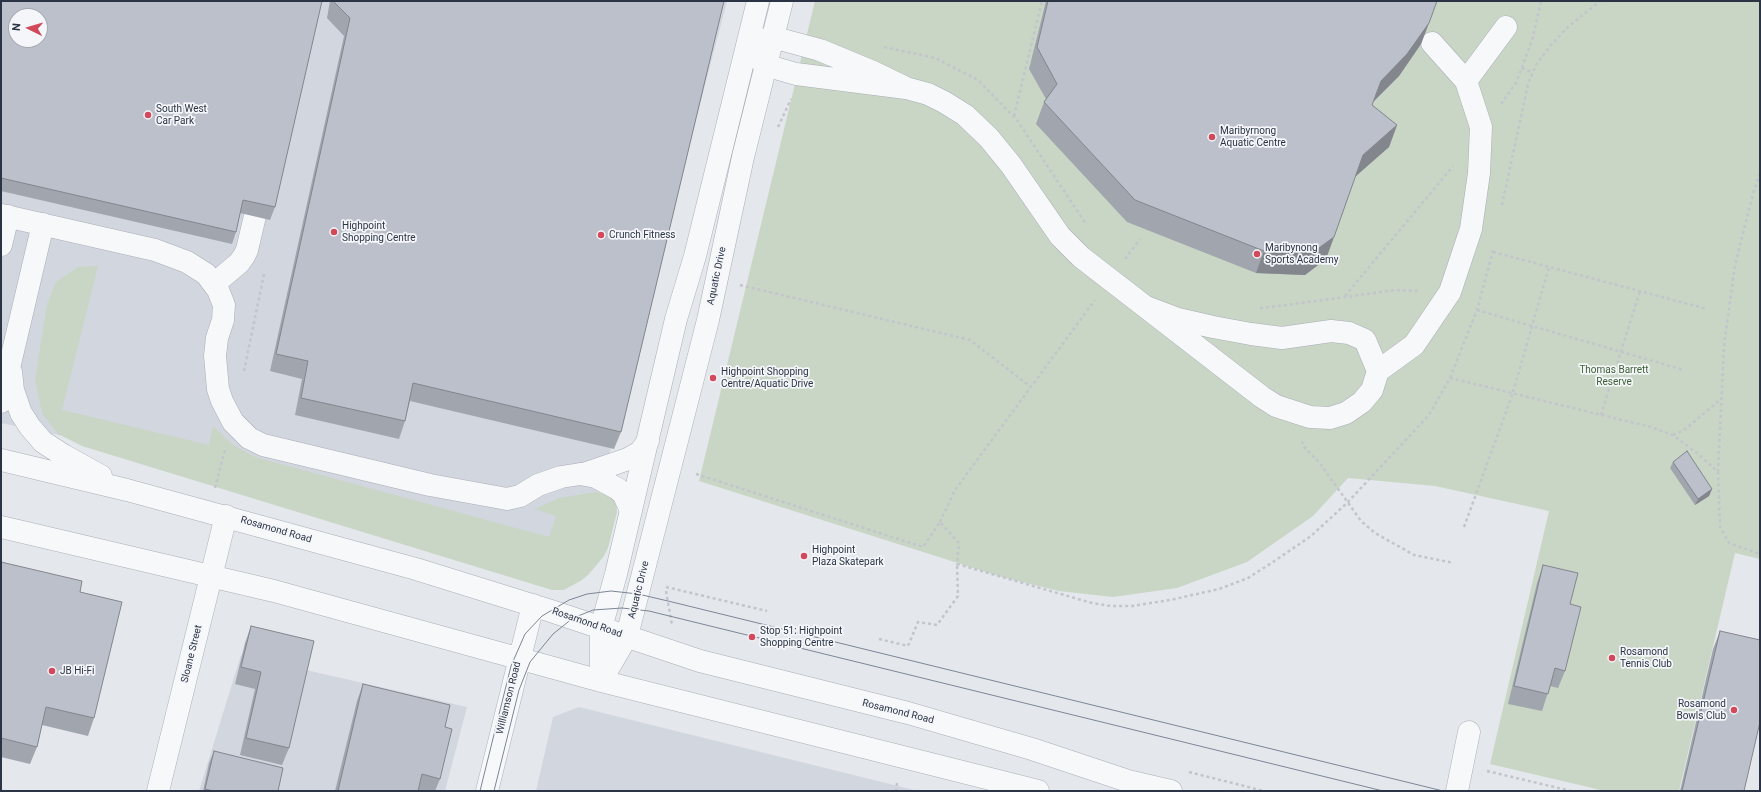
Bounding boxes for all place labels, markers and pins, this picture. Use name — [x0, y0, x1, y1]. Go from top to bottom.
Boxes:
place label: South West Car Park — [156, 103, 207, 126]
marker: South West Car Park — [143, 110, 153, 120]
place label: Maribyrnong Aquatic Centre — [1220, 125, 1286, 148]
marker: Maribyrnong Aquatic Centre — [1207, 132, 1217, 142]
place label: Highpoint Shopping Centre — [342, 220, 416, 244]
marker: Highpoint Shopping Centre — [329, 227, 339, 237]
place label: Crunch Fitness — [609, 229, 676, 241]
marker: Crunch Fitness — [596, 230, 606, 240]
place label: Maribynong Sports Academy — [1265, 242, 1338, 266]
marker: Maribynong Sports Academy — [1252, 249, 1262, 259]
place label: Highpoint Shopping Centre/Aquatic Drive — [721, 366, 813, 390]
marker: Highpoint Shopping Centre/Aquatic Drive — [708, 373, 718, 383]
place label: Highpoint Plaza Skatepark — [812, 544, 884, 568]
marker: Highpoint Plaza Skatepark — [799, 551, 809, 561]
place label: Stop 51: Highpoint Shopping Centre — [760, 625, 842, 648]
marker: Stop 51: Highpoint Shopping Centre — [747, 632, 757, 642]
place label: Rosamond Tennis Club — [1620, 646, 1672, 670]
marker: Rosamond Tennis Club — [1607, 653, 1617, 663]
place label: JB Hi-Fi — [60, 665, 95, 677]
marker: JB Hi-Fi — [47, 666, 57, 676]
place label: Rosamond Bowls Club — [1676, 698, 1726, 722]
marker: Rosamond Bowls Club — [1729, 705, 1739, 715]

